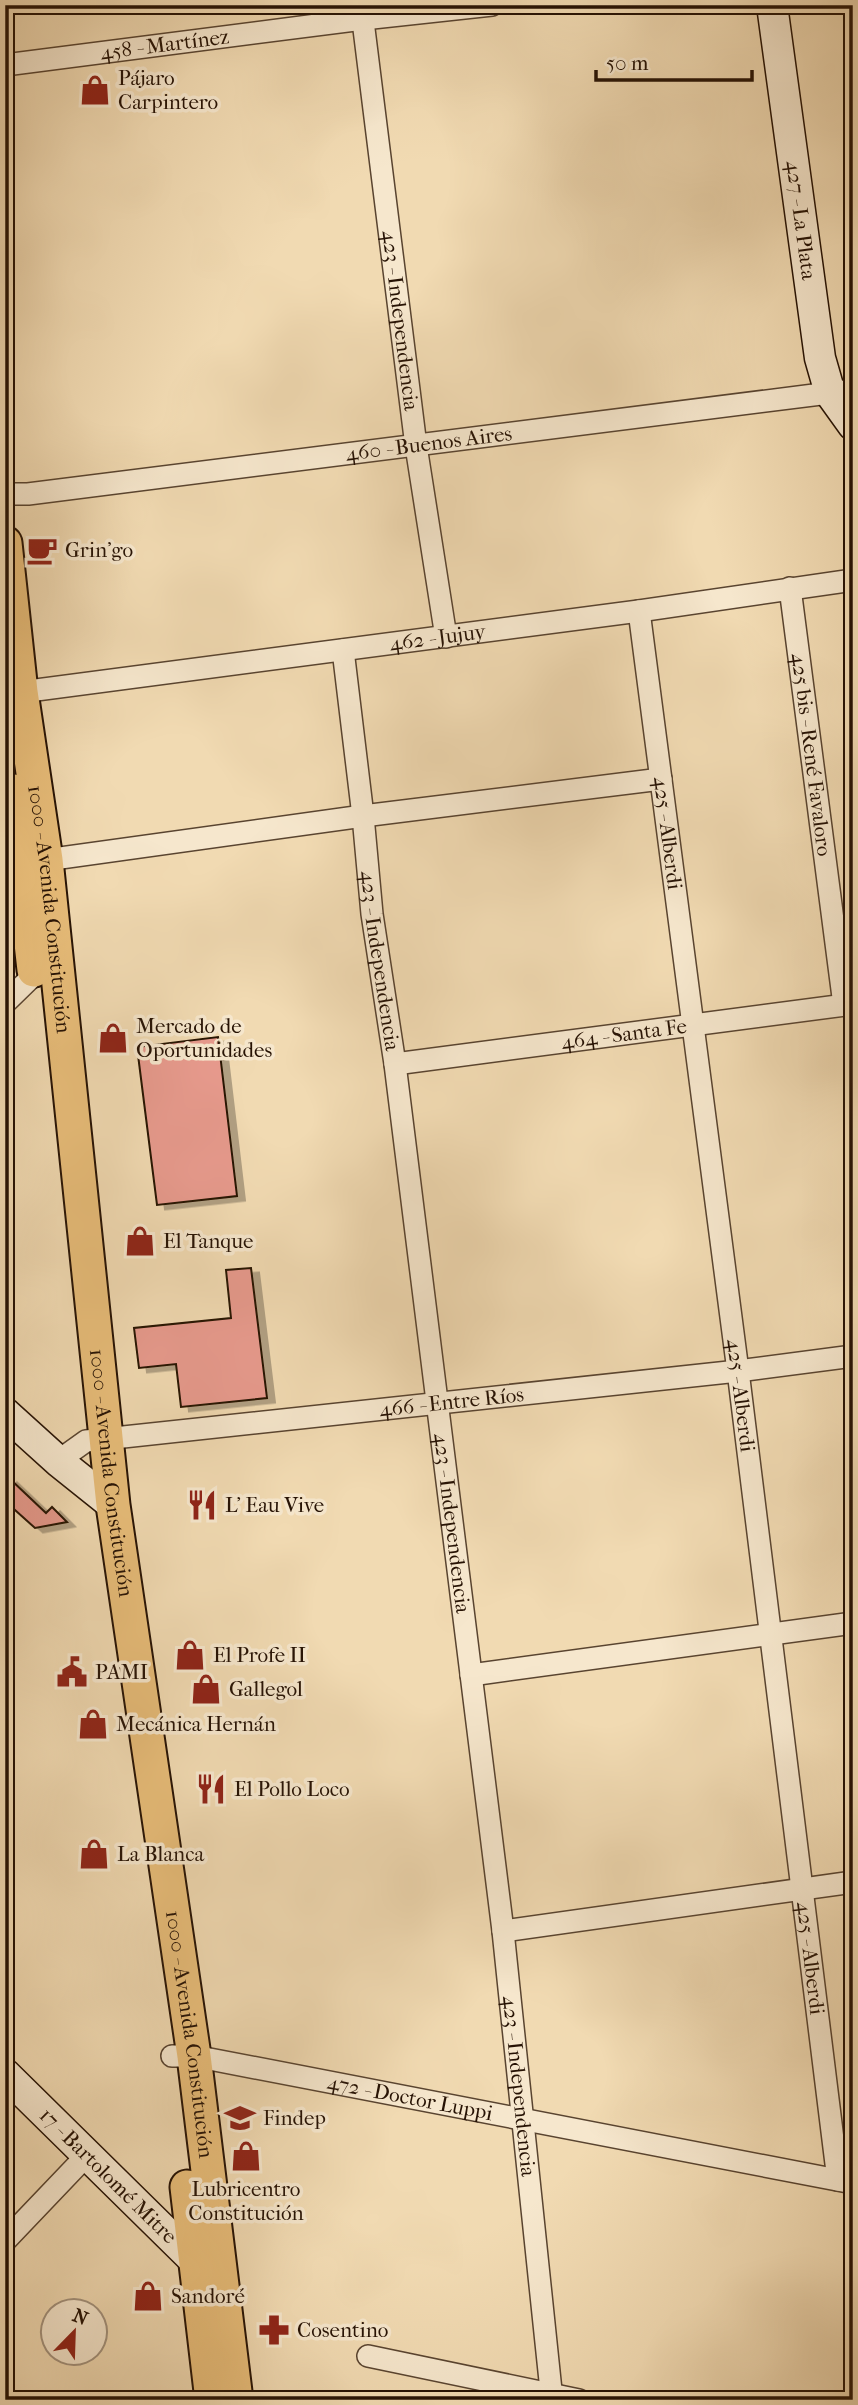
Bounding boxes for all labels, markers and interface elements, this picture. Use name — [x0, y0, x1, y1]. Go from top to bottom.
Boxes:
street label: 458 - Martínez — [99, 24, 230, 65]
scale bar — [596, 38, 751, 82]
text: 50 m — [606, 51, 649, 75]
place label: Pájaro Carpintero — [118, 66, 218, 114]
shop icon: Pájaro Carpintero — [78, 73, 112, 107]
street label: 427 - La Plata — [781, 159, 821, 281]
street label: 423 - Independencia — [377, 229, 424, 412]
street label: 460 - Buenos Aires — [344, 421, 514, 466]
cafe icon: Grin'go — [25, 533, 59, 567]
place label: Grin'go — [65, 538, 133, 562]
street label: 462 - Jujuy — [388, 619, 488, 656]
street label: 425 bis - René Favaloro — [787, 652, 837, 858]
street label: 425 - Alberdi — [649, 775, 687, 891]
street label: 1000 - Avenida Constitución — [23, 783, 76, 1034]
street label: 423 - Independencia — [356, 870, 405, 1053]
place label: Mercado de Oportunidades — [136, 1014, 272, 1062]
street label: 464 - Santa Fe — [560, 1014, 688, 1054]
shop icon: Mercado de Oportunidades — [96, 1021, 130, 1055]
shop icon: El Tanque — [123, 1224, 157, 1258]
place label: El Tanque — [163, 1229, 253, 1253]
street label: 425 - Alberdi — [722, 1337, 760, 1453]
street label: 1000 - Avenida Constitución — [85, 1348, 138, 1598]
street label: 466 - Entre Ríos — [378, 1382, 525, 1421]
street label: 423 - Independencia — [429, 1432, 475, 1615]
restaurant icon: L' Eau Vive — [185, 1488, 219, 1522]
place label: L' Eau Vive — [225, 1493, 324, 1517]
shop icon: El Profe II — [173, 1638, 207, 1672]
place label: El Profe II — [213, 1643, 306, 1667]
public building icon: PAMI — [55, 1655, 89, 1689]
place label: PAMI — [95, 1660, 148, 1684]
shop icon: Gallegol — [189, 1672, 223, 1706]
place label: Gallegol — [229, 1677, 303, 1701]
shop icon: Mecánica Hernán — [76, 1707, 110, 1741]
place label: Mecánica Hernán — [116, 1712, 276, 1736]
restaurant icon: El Pollo Loco — [194, 1772, 228, 1806]
place label: El Pollo Loco — [234, 1777, 350, 1801]
shop icon: La Blanca — [77, 1837, 111, 1871]
place label: La Blanca — [117, 1842, 204, 1866]
street label: 425 - Alberdi — [792, 1900, 829, 2016]
street label: 1000 - Avenida Constitución — [161, 1909, 218, 2159]
street label: 423 - Independencia — [498, 1995, 541, 2178]
street label: 472 - Doctor Luppi — [325, 2070, 495, 2125]
school or university icon: Findep — [223, 2101, 257, 2135]
street label: 17 - Bartolomé Mitre — [35, 2103, 182, 2248]
place label: Findep — [263, 2106, 326, 2130]
shop icon: Lubricentro Constitución — [229, 2139, 263, 2173]
place label: Lubricentro Constitución — [188, 2177, 304, 2225]
shop icon: Sandoré — [131, 2279, 165, 2313]
place label: Sandoré — [171, 2284, 245, 2308]
north arrow — [38, 2296, 108, 2366]
text: N — [69, 2304, 92, 2330]
pharmacy icon: Cosentino — [257, 2313, 291, 2347]
place label: Cosentino — [297, 2318, 388, 2342]

